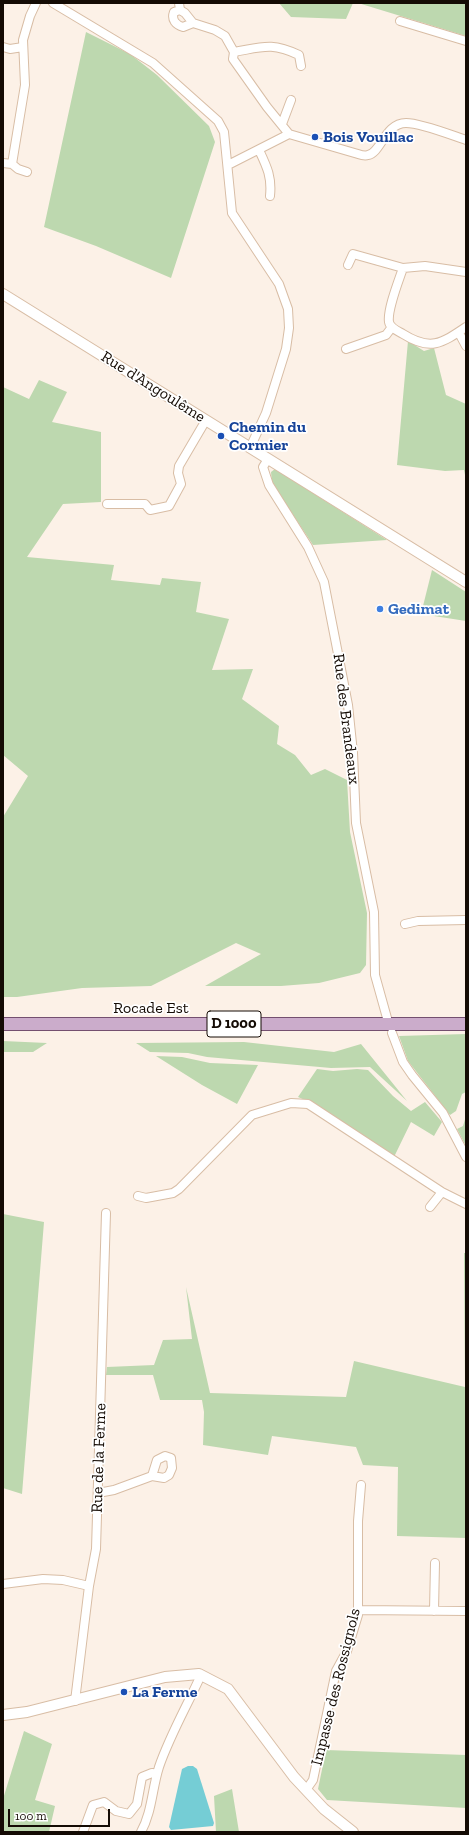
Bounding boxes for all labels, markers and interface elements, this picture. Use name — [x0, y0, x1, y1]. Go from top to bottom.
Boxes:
place label: Bois Vouillac — [323, 127, 413, 147]
marker: Bois Vouillac — [310, 132, 320, 142]
street label: Rue d'Angoulême — [97, 347, 209, 427]
place label: Chemin du Cormier — [229, 417, 306, 455]
marker: Chemin du Cormier — [216, 431, 226, 441]
place label: Gedimat — [388, 599, 449, 619]
marker: Gedimat — [375, 604, 385, 614]
street label: Rue des Brandeaux — [328, 653, 364, 785]
street label: Rocade Est — [113, 998, 189, 1018]
road number: D 1000 — [207, 1011, 261, 1037]
street label: Rue de la Ferme — [87, 1403, 111, 1513]
street label: Impasse des Rossignols — [307, 1606, 365, 1768]
place label: La Ferme — [132, 1682, 197, 1702]
marker: La Ferme — [119, 1687, 129, 1697]
scale bar — [10, 1801, 112, 1827]
text: 100 m — [15, 1809, 47, 1823]

